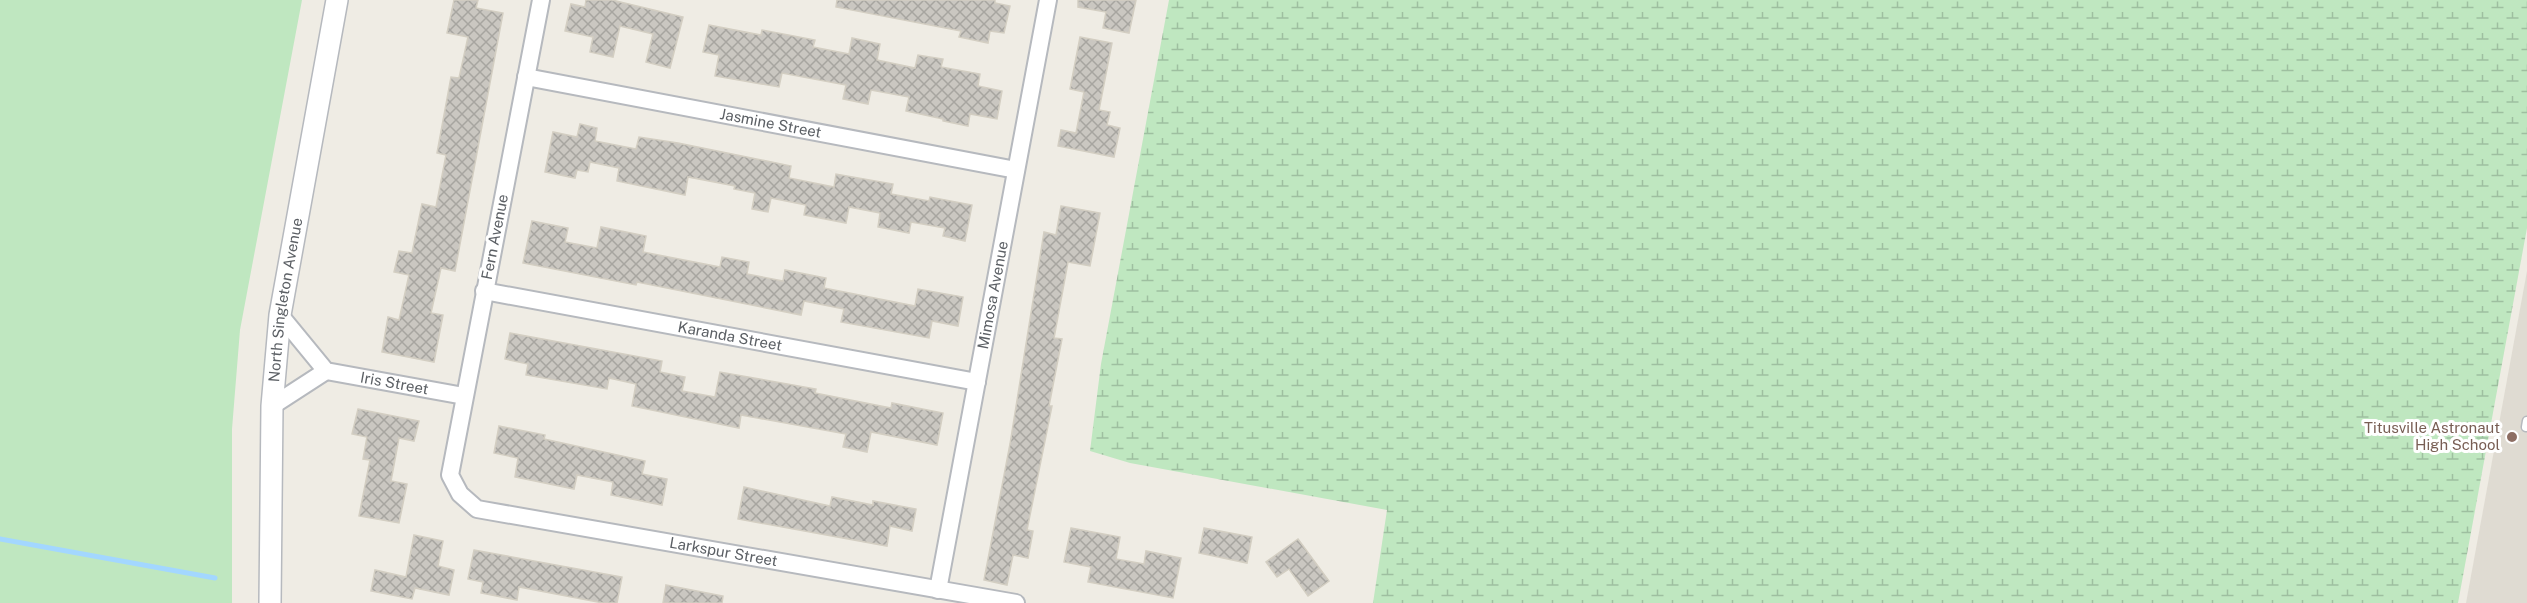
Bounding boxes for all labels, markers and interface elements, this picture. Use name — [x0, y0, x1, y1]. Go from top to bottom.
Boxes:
street label: Jasmine Street — [719, 105, 823, 141]
street label: Fern Avenue — [478, 193, 511, 281]
street label: North Singleton Avenue — [265, 216, 305, 383]
street label: Mimosa Avenue — [974, 240, 1011, 350]
street label: Karanda Street — [676, 318, 784, 354]
street label: Iris Street — [359, 368, 430, 397]
place label: Titusville Astronaut High School — [2364, 419, 2500, 453]
marker: Titusville Astronaut High School — [2505, 430, 2519, 444]
street label: Larkspur Street — [668, 534, 779, 569]

